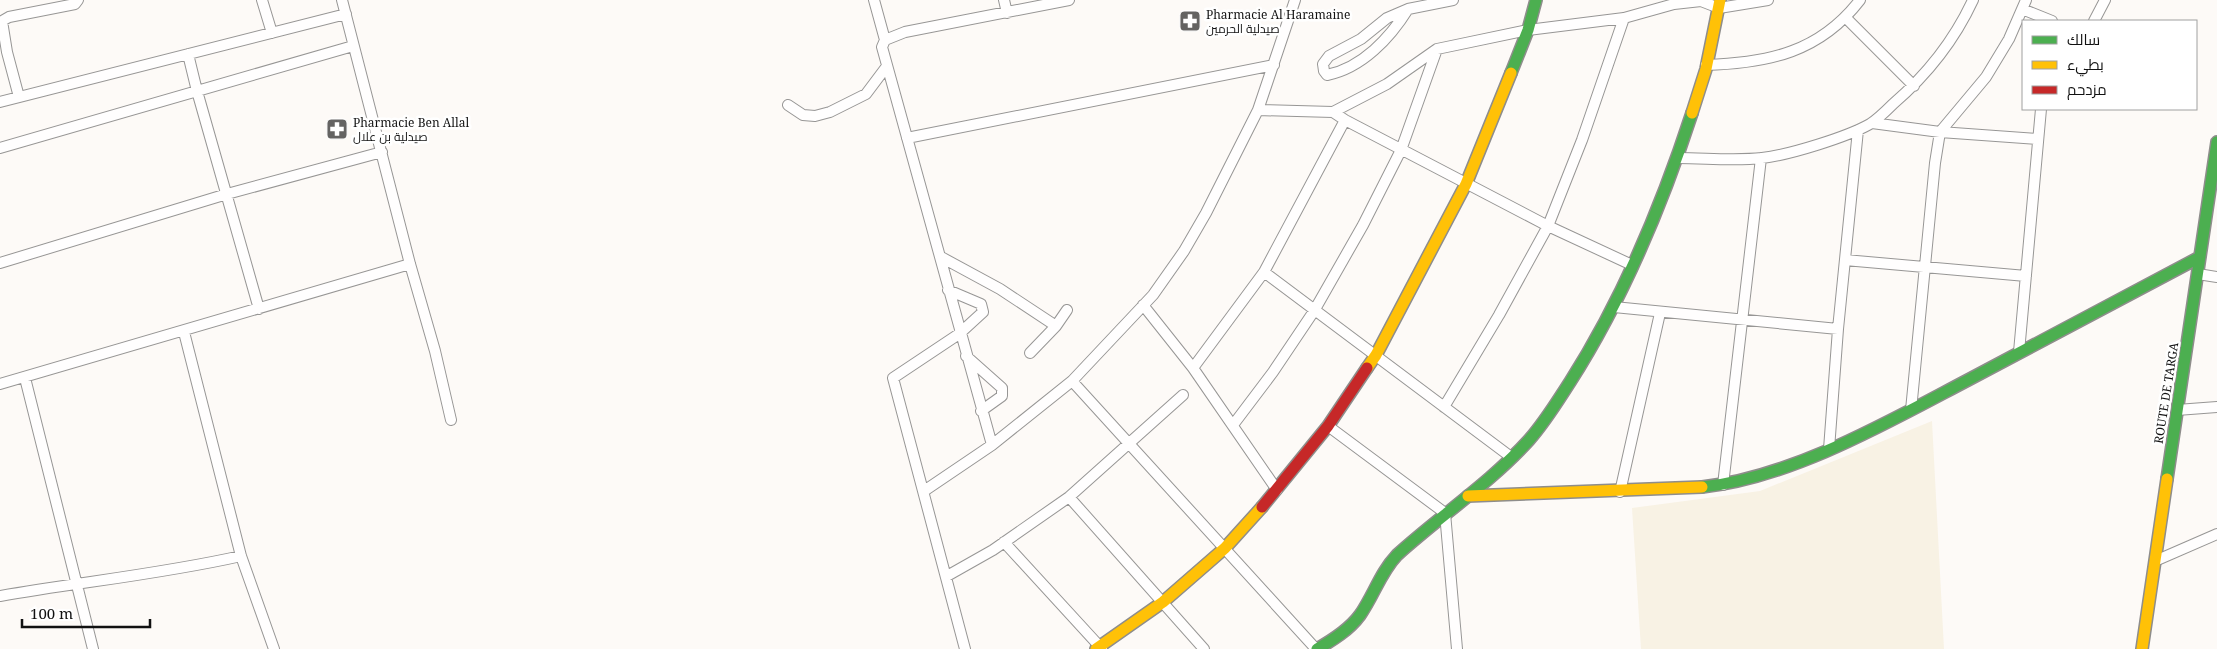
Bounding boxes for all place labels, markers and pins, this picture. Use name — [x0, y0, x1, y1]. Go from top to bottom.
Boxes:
place label: Pharmacie Al Haramaine صيدلية الحرمين — [1206, 6, 1351, 37]
pharmacy icon: Pharmacie Al Haramaine صيدلية الحرمين — [1178, 9, 1202, 33]
place label: Pharmacie Ben Allal صيدلية بن علال — [353, 114, 469, 145]
pharmacy icon: Pharmacie Ben Allal صيدلية بن علال — [325, 117, 349, 141]

